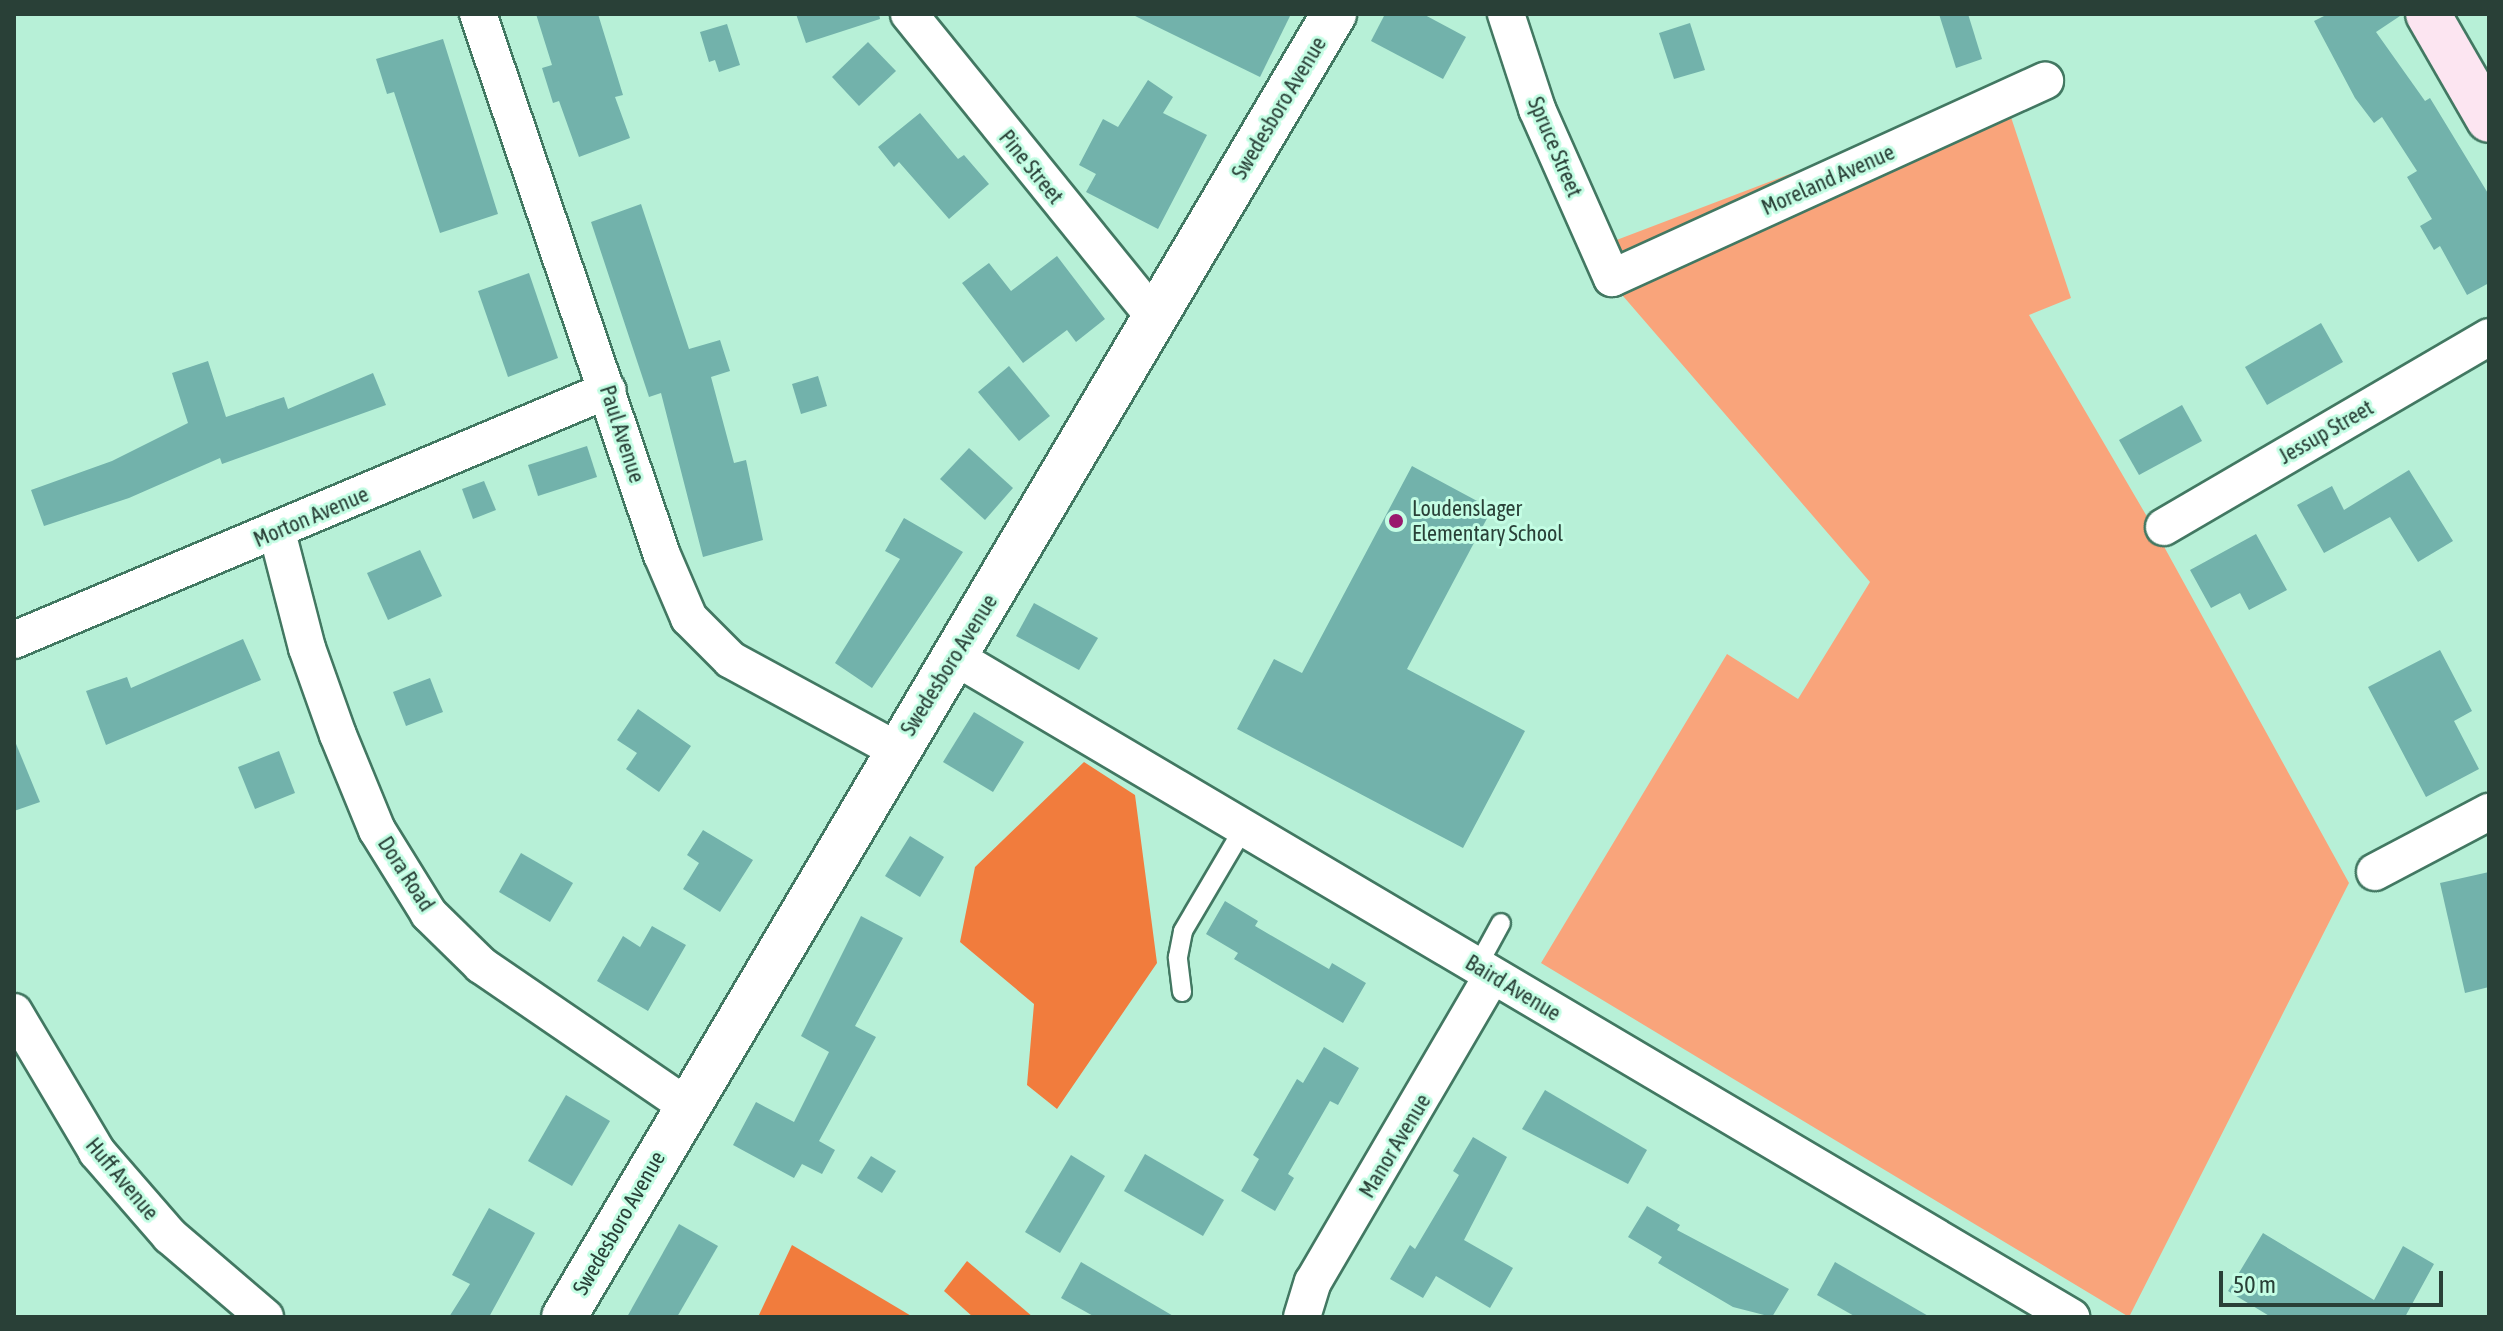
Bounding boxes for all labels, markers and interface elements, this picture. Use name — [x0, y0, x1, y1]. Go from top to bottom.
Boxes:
street label: Swedesboro Avenue — [1226, 32, 1332, 184]
street label: Spruce Street — [1522, 93, 1588, 201]
street label: Pine Street — [993, 125, 1069, 209]
street label: Moreland Avenue — [1757, 139, 1899, 221]
street label: Paul Avenue — [594, 382, 650, 486]
street label: Jessup Street — [2274, 394, 2378, 470]
street label: Morton Avenue — [250, 481, 372, 553]
place label: Loudenslager Elementary School — [1412, 495, 1563, 546]
marker: Loudenslager Elementary School — [1387, 512, 1405, 530]
street label: Swedesboro Avenue — [895, 590, 1003, 740]
street label: Dora Road — [372, 832, 440, 916]
street label: Baird Avenue — [1461, 949, 1565, 1027]
street label: Manor Avenue — [1354, 1089, 1436, 1203]
street label: Huff Avenue — [80, 1133, 164, 1225]
street label: Swedesboro Avenue — [567, 1146, 671, 1300]
scale bar — [2223, 1255, 2447, 1305]
text: 50 m — [2233, 1271, 2276, 1298]

